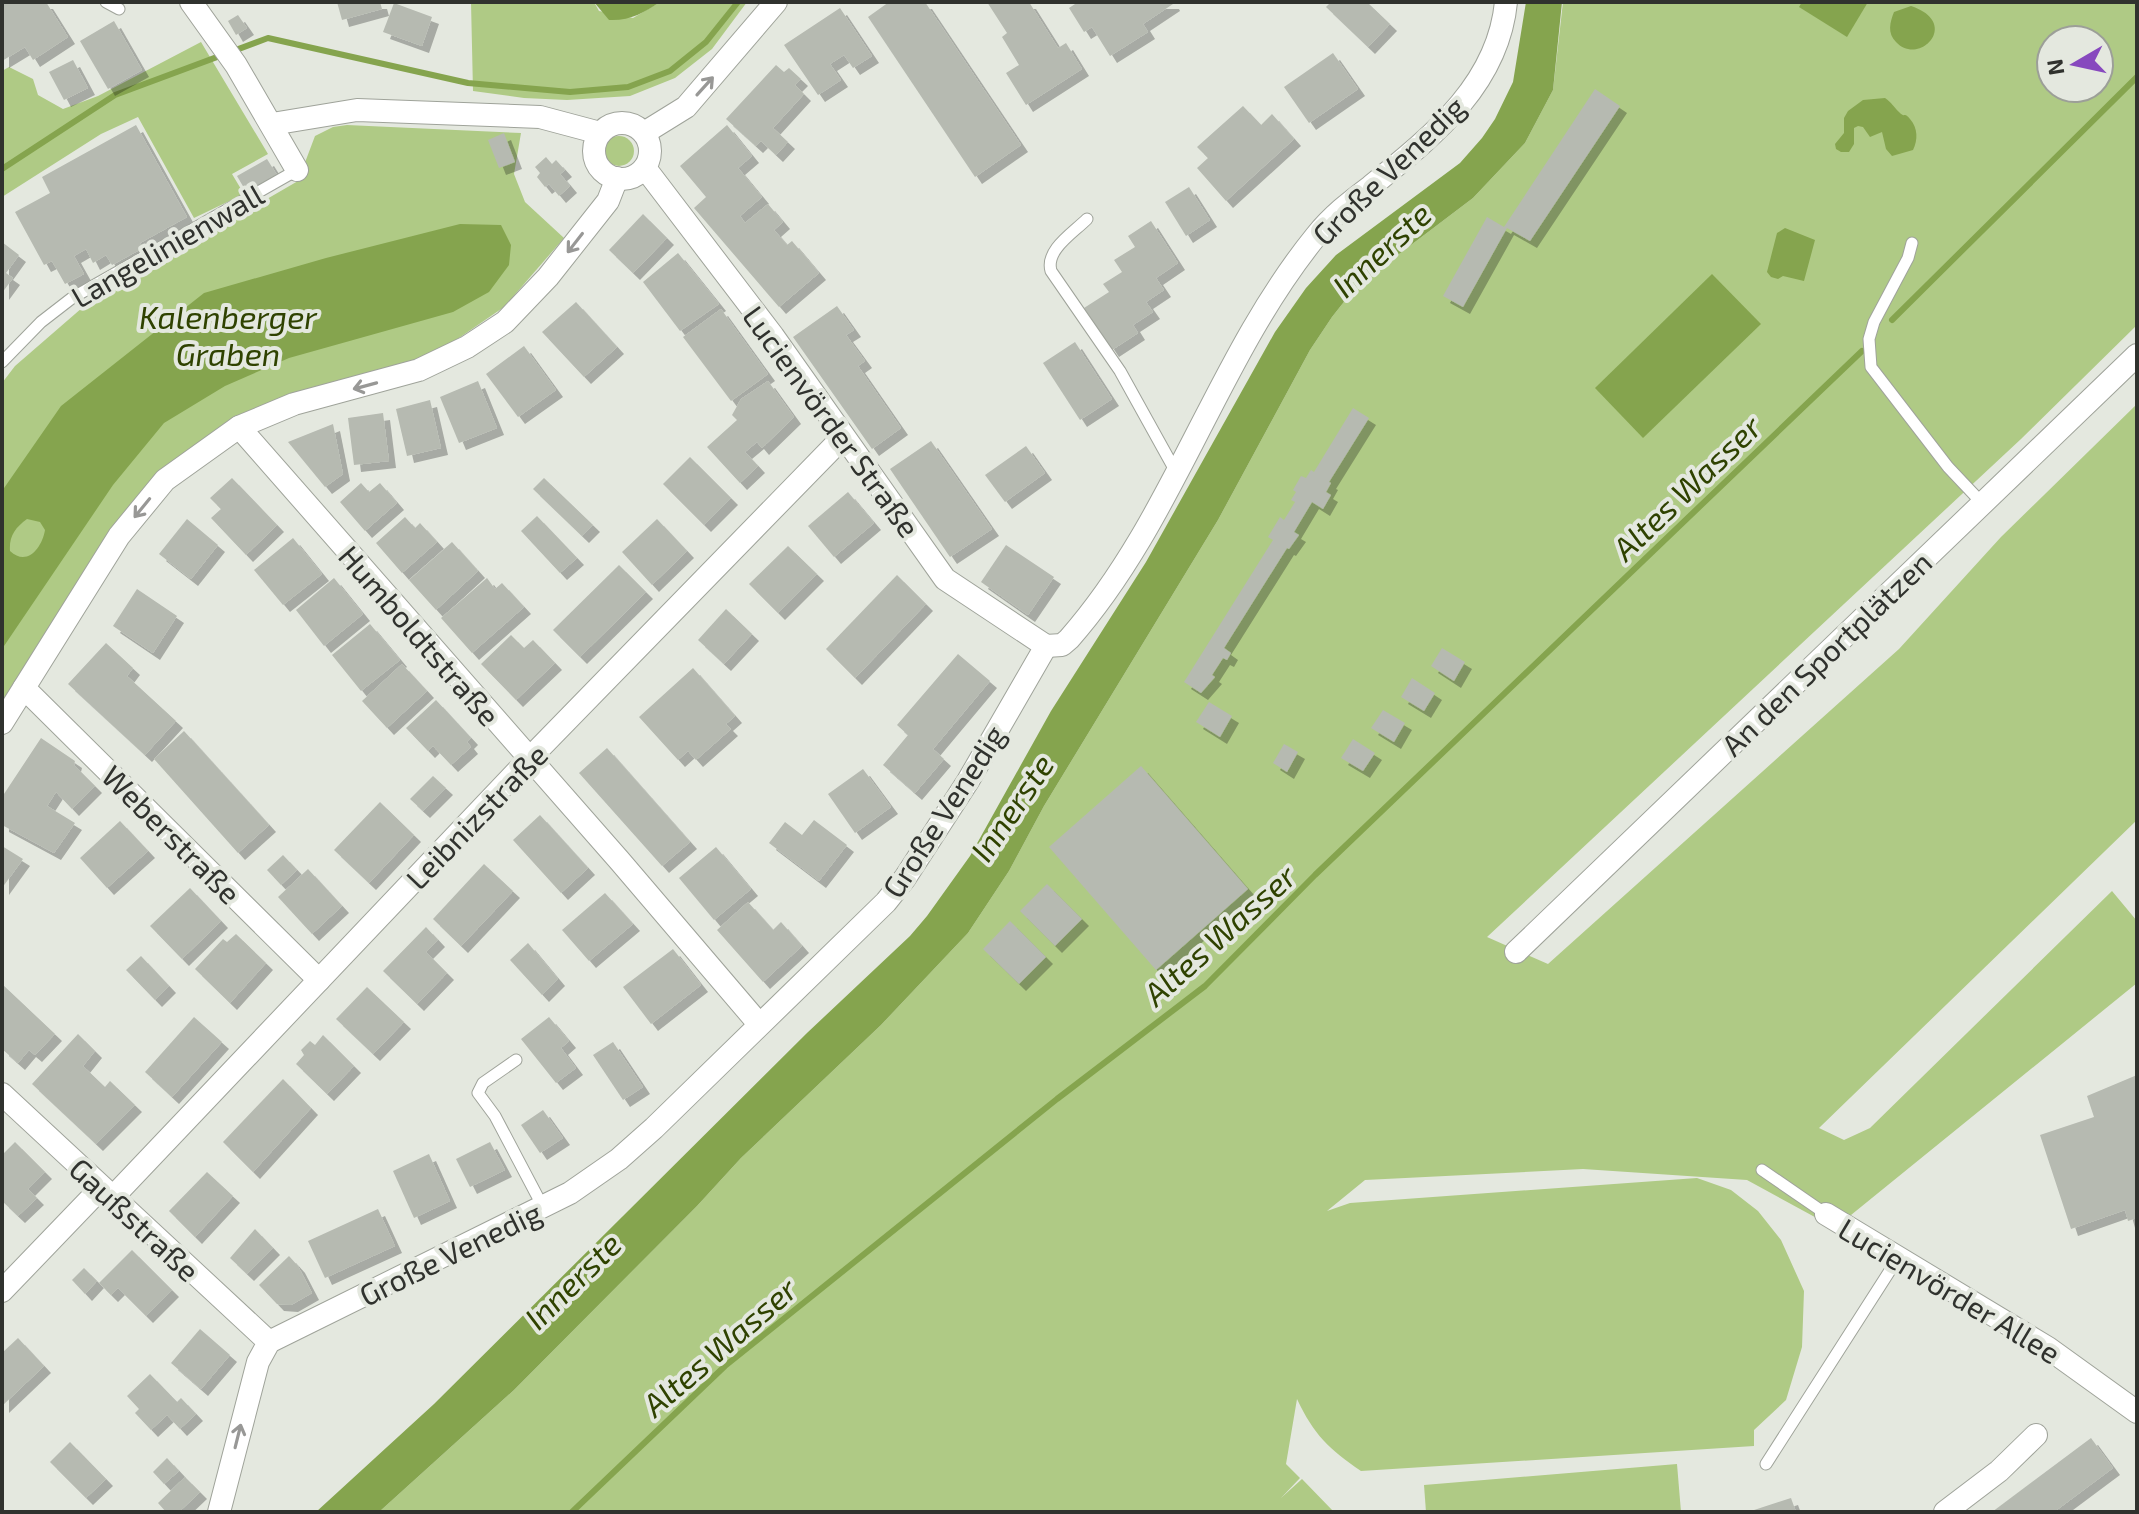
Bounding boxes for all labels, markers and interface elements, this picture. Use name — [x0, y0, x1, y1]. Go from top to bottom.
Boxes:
north arrow — [2035, 24, 2115, 104]
text: N — [2040, 57, 2068, 77]
one-way arrow — [696, 76, 715, 96]
street label: Große Venedig — [1304, 88, 1472, 252]
street label: Langelinienwall — [65, 175, 269, 315]
water label: Innerste — [1324, 194, 1438, 304]
one-way arrow — [566, 232, 583, 253]
water label: Kalenberger Graben — [139, 297, 318, 372]
street label: Lucienvörder Straße — [736, 298, 928, 544]
one-way arrow — [353, 379, 379, 394]
water label: Altes Wasser — [1603, 406, 1769, 568]
one-way arrow — [133, 497, 151, 517]
street label: Humboldtstraße — [332, 538, 508, 732]
street label: An den Sportplätzen — [1714, 544, 1938, 762]
street label: Große Venedig — [874, 718, 1012, 904]
street label: Leibnizstraße — [398, 736, 554, 896]
water label: Innerste — [961, 746, 1061, 868]
street label: Weberstraße — [95, 757, 249, 911]
water label: Altes Wasser — [1134, 855, 1304, 1013]
street label: Gaußstraße — [63, 1150, 207, 1288]
street label: Große Venedig — [353, 1193, 547, 1313]
street label: Lucienvörder Allee — [1833, 1210, 2067, 1370]
water label: Innerste — [516, 1224, 628, 1336]
water label: Altes Wasser — [634, 1268, 805, 1424]
one-way arrow — [232, 1424, 247, 1450]

